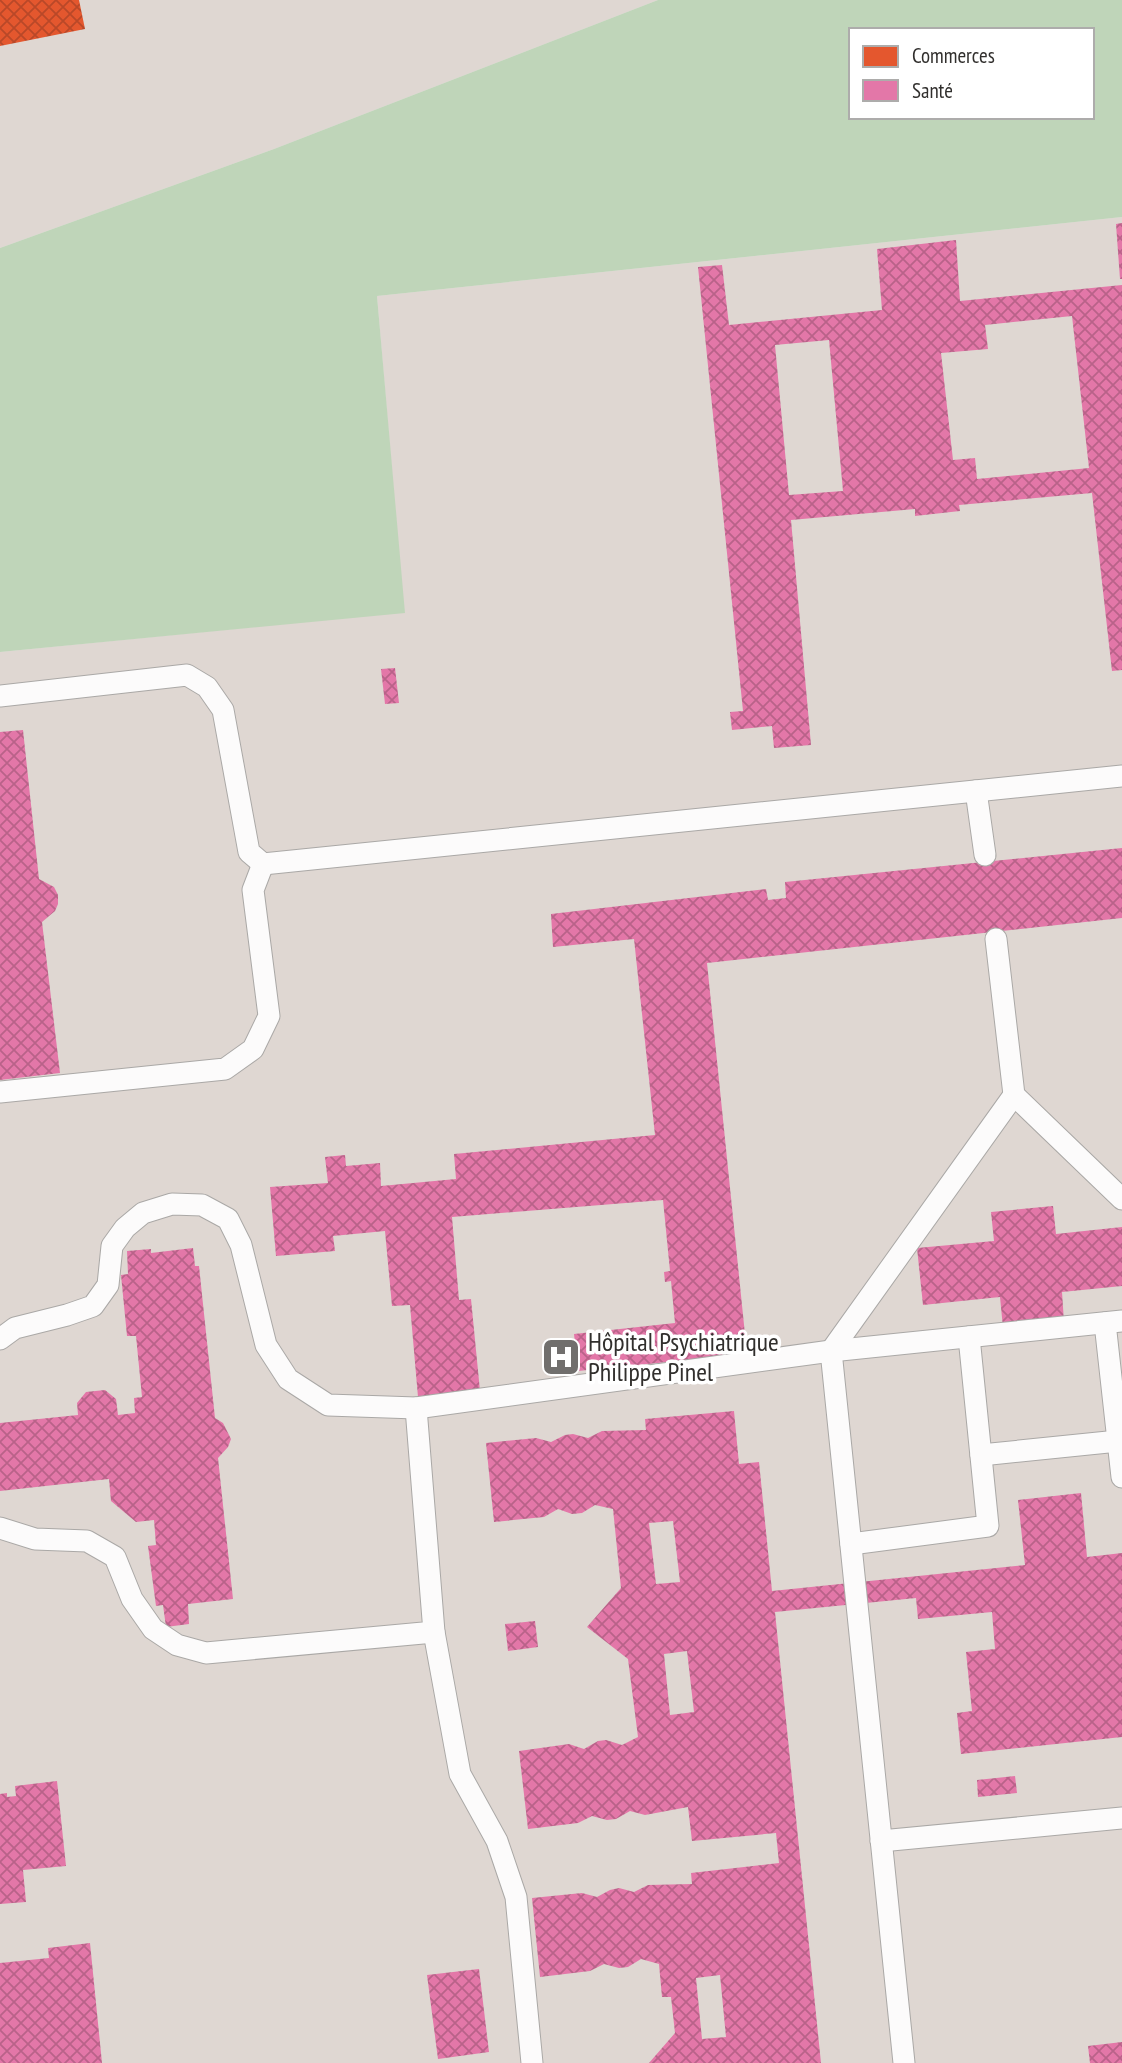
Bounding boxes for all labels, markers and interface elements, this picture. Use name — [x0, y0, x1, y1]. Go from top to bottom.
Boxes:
legend — [849, 28, 1094, 119]
text: Commerces — [912, 42, 995, 69]
text: Santé — [912, 77, 953, 104]
place label: Hôpital Psychiatrique Philippe Pinel — [588, 1325, 779, 1388]
hospital icon: Hôpital Psychiatrique Philippe Pinel — [540, 1336, 582, 1378]

